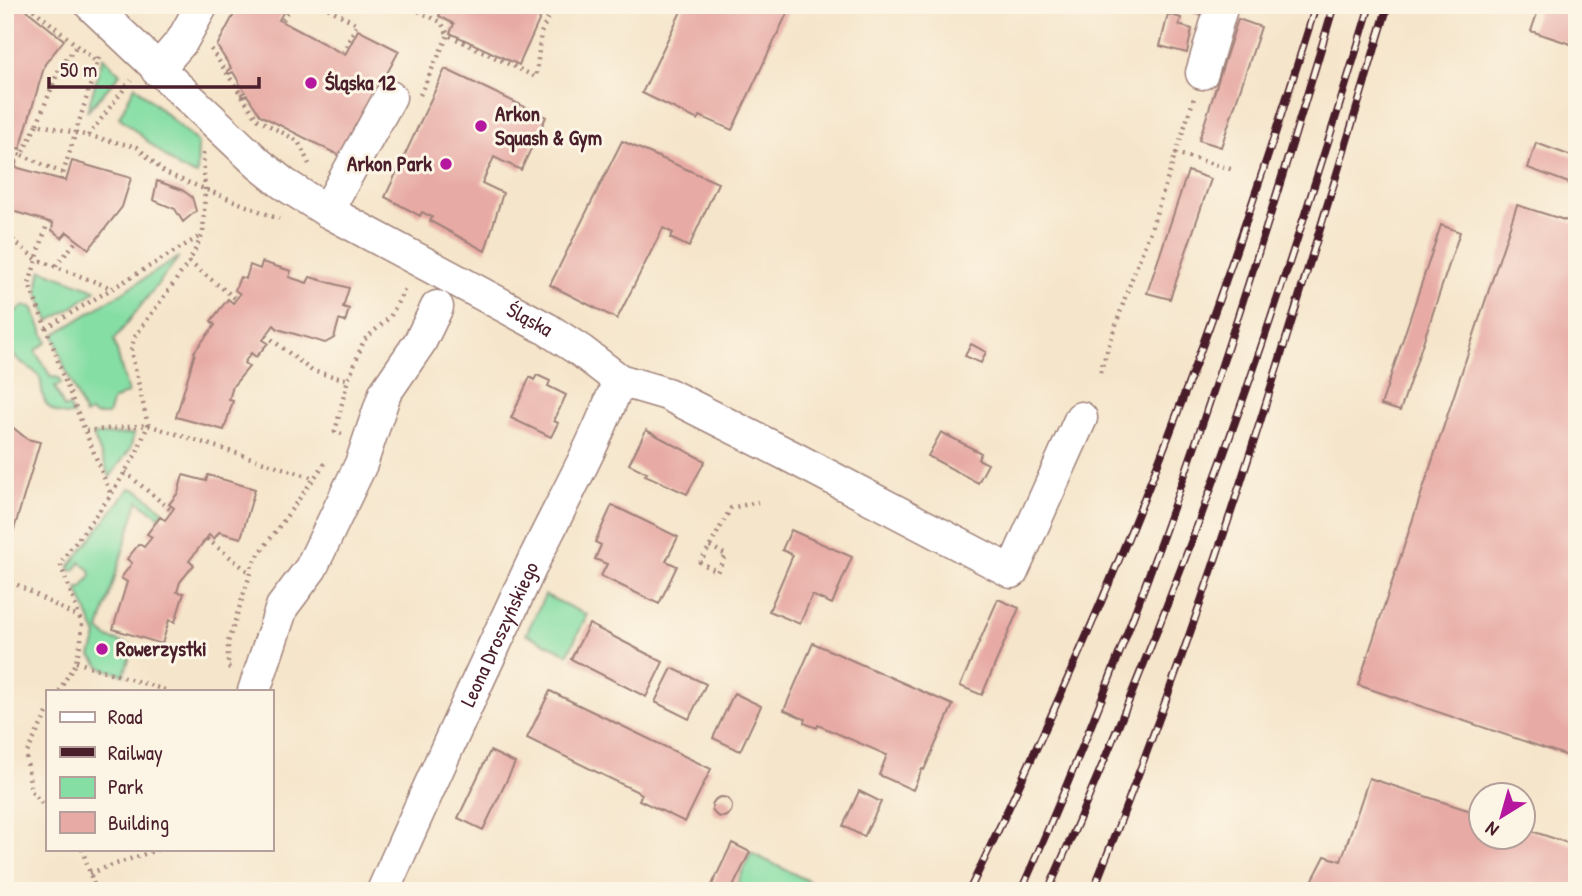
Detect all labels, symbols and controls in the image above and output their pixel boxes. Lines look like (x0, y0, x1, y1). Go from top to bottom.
scale bar (49, 46, 259, 90)
text: 50 m (60, 55, 97, 84)
place label: Śląska 12 (325, 68, 396, 97)
marker: Śląska 12 (303, 75, 319, 91)
place label: Arkon Squash & Gym (495, 99, 602, 153)
marker: Arkon Squash & Gym (473, 118, 489, 134)
place label: Arkon Park (347, 149, 432, 178)
marker: Arkon Park (438, 156, 454, 172)
street label: Śląska (502, 295, 559, 343)
street label: Leona Droszyńskiego (453, 557, 545, 711)
place label: Rowerzystki (116, 634, 207, 664)
marker: Rowerzystki (94, 641, 110, 657)
legend (46, 690, 273, 850)
text: Road (108, 702, 142, 731)
text: Railway (108, 738, 163, 767)
text: Park (108, 772, 143, 801)
north arrow (1466, 780, 1536, 850)
text: Building (108, 808, 169, 837)
text: N (1480, 816, 1504, 843)

